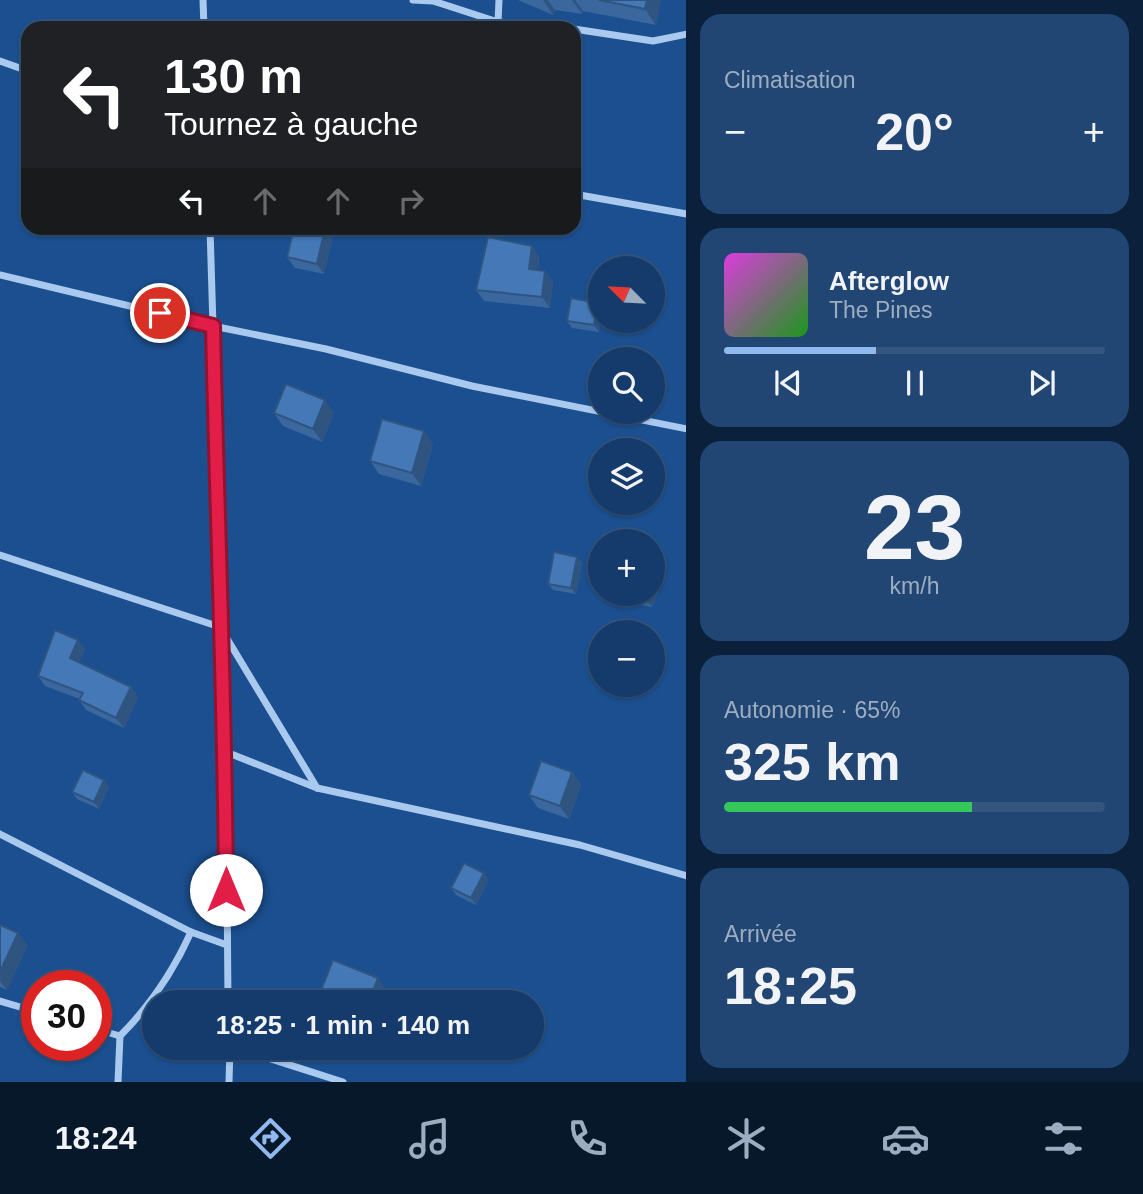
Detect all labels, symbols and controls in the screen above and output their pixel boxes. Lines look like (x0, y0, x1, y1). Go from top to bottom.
icon: left (49, 49, 140, 140)
text: 130 m (164, 49, 303, 103)
text: Climatisation (724, 67, 856, 93)
text: 20° (875, 103, 954, 161)
text: Tournez à gauche (164, 106, 418, 142)
text: − (724, 111, 746, 153)
text: + (1083, 111, 1105, 153)
icon: left (173, 182, 211, 220)
icon: ahead (246, 182, 284, 220)
icon: ahead (319, 182, 357, 220)
icon: right (392, 182, 430, 220)
north arrow (588, 256, 665, 332)
map controls (588, 256, 665, 697)
text: Afterglow (829, 266, 949, 296)
pin (130, 283, 190, 343)
icon: arrive (141, 294, 179, 332)
text: The Pines (829, 297, 933, 323)
button: search (588, 347, 665, 424)
icon: previous (769, 364, 807, 402)
icon: pause (896, 364, 934, 402)
icon: next (1023, 364, 1061, 402)
button: layers (588, 438, 665, 515)
text: 23 (864, 477, 965, 578)
button: + (588, 529, 665, 606)
text: km/h (890, 573, 939, 599)
button: − (588, 620, 665, 697)
text: Autonomie · 65% (724, 697, 900, 723)
text: 325 km (724, 733, 900, 791)
position arrow (189, 853, 263, 927)
text: Arrivée (724, 921, 797, 947)
text: 18:25 (724, 957, 857, 1015)
speed limit sign: 30 (21, 970, 112, 1061)
text: 18:25 · 1 min · 140 m (216, 1010, 470, 1040)
icon: directions (246, 1114, 295, 1163)
icon: music (405, 1114, 454, 1163)
icon: phone (563, 1114, 612, 1163)
icon: climate (722, 1114, 771, 1163)
icon: car (881, 1114, 930, 1163)
icon: filters (1039, 1114, 1088, 1163)
text: 18:24 (55, 1120, 137, 1156)

